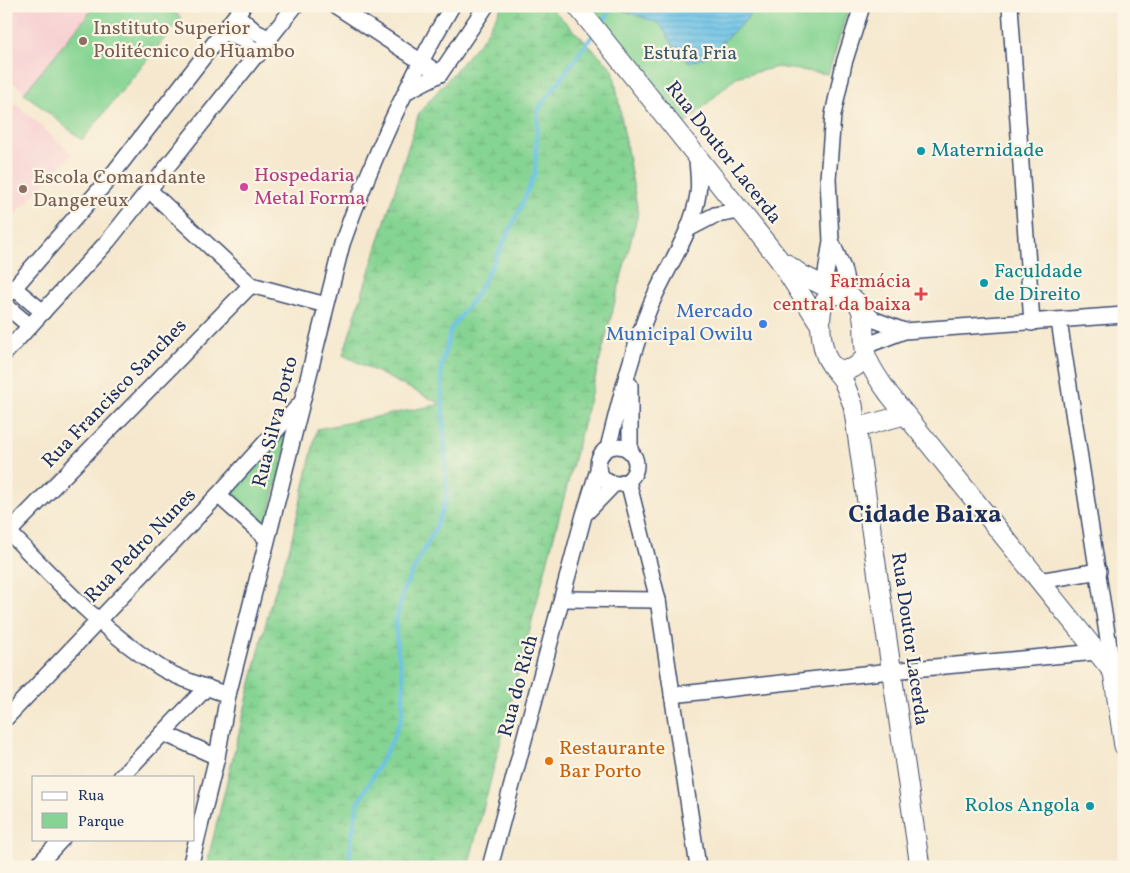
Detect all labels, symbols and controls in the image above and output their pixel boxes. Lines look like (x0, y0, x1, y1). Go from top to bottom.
place label: Instituto Superior Politécnico do Huambo (93, 15, 295, 66)
marker: Instituto Superior Politécnico do Huambo (77, 35, 89, 47)
park label: Estufa Fria (643, 40, 737, 68)
street label: Rua Doutor Lacerda (658, 76, 788, 230)
place label: Maternidade (931, 137, 1044, 165)
marker: Maternidade (915, 145, 927, 157)
place label: Hospedaria Metal Forma (254, 162, 366, 213)
place label: Escola Comandante Dangereux (33, 164, 206, 215)
marker: Hospedaria Metal Forma (238, 181, 250, 193)
marker: Escola Comandante Dangereux (17, 183, 29, 195)
place label: Faculdade de Direito (994, 258, 1082, 309)
place label: Farmácia central da baixa (773, 268, 911, 319)
marker: Faculdade de Direito (978, 277, 990, 289)
marker: Farmácia central da baixa (915, 288, 927, 300)
place label: Mercado Municipal Owilu (606, 298, 753, 349)
street label: Rua Francisco Sanches (36, 313, 194, 475)
marker: Mercado Municipal Owilu (757, 318, 769, 330)
street label: Rua Silva Porto (246, 354, 306, 490)
street label: Rua Pedro Nunes (79, 482, 203, 610)
district label: Cidade Baixa (848, 498, 1002, 533)
street label: Rua Doutor Lacerda (883, 551, 935, 727)
street label: Rua do Rich (492, 632, 546, 740)
place label: Restaurante Bar Porto (559, 735, 665, 786)
marker: Restaurante Bar Porto (543, 755, 555, 767)
legend (32, 776, 195, 840)
text: Rua (78, 786, 104, 807)
place label: Rolos Angola (964, 792, 1080, 820)
marker: Rolos Angola (1084, 800, 1096, 812)
text: Parque (78, 812, 124, 833)

